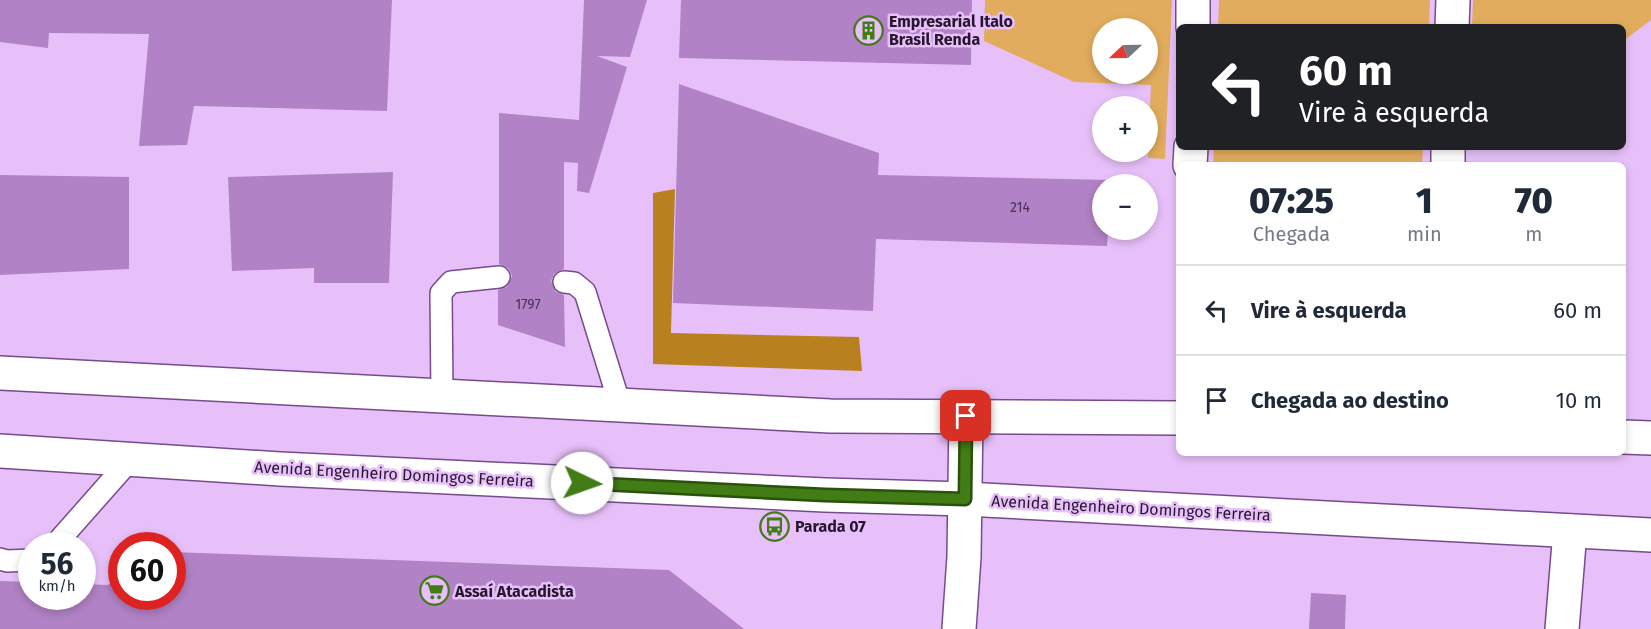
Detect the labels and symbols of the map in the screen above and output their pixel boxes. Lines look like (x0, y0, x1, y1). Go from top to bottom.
place label: Empresarial Italo Brasil Renda (889, 12, 1013, 49)
building icon: Empresarial Italo Brasil Renda (852, 14, 884, 46)
north arrow (1092, 18, 1158, 84)
house number: 214 (1010, 199, 1031, 216)
house number: 1797 (515, 296, 541, 313)
pin (940, 390, 991, 441)
position arrow (550, 451, 614, 515)
street label: Avenida Engenheiro Domingos Ferreira (254, 457, 534, 491)
street label: Avenida Engenheiro Domingos Ferreira (991, 491, 1271, 525)
bus stop icon: Parada 07 (758, 510, 790, 542)
place label: Parada 07 (795, 517, 866, 536)
speed limit sign: 60 (108, 532, 186, 610)
supermarket icon: Assaí Atacadista (418, 575, 450, 607)
place label: Assaí Atacadista (454, 582, 574, 601)

